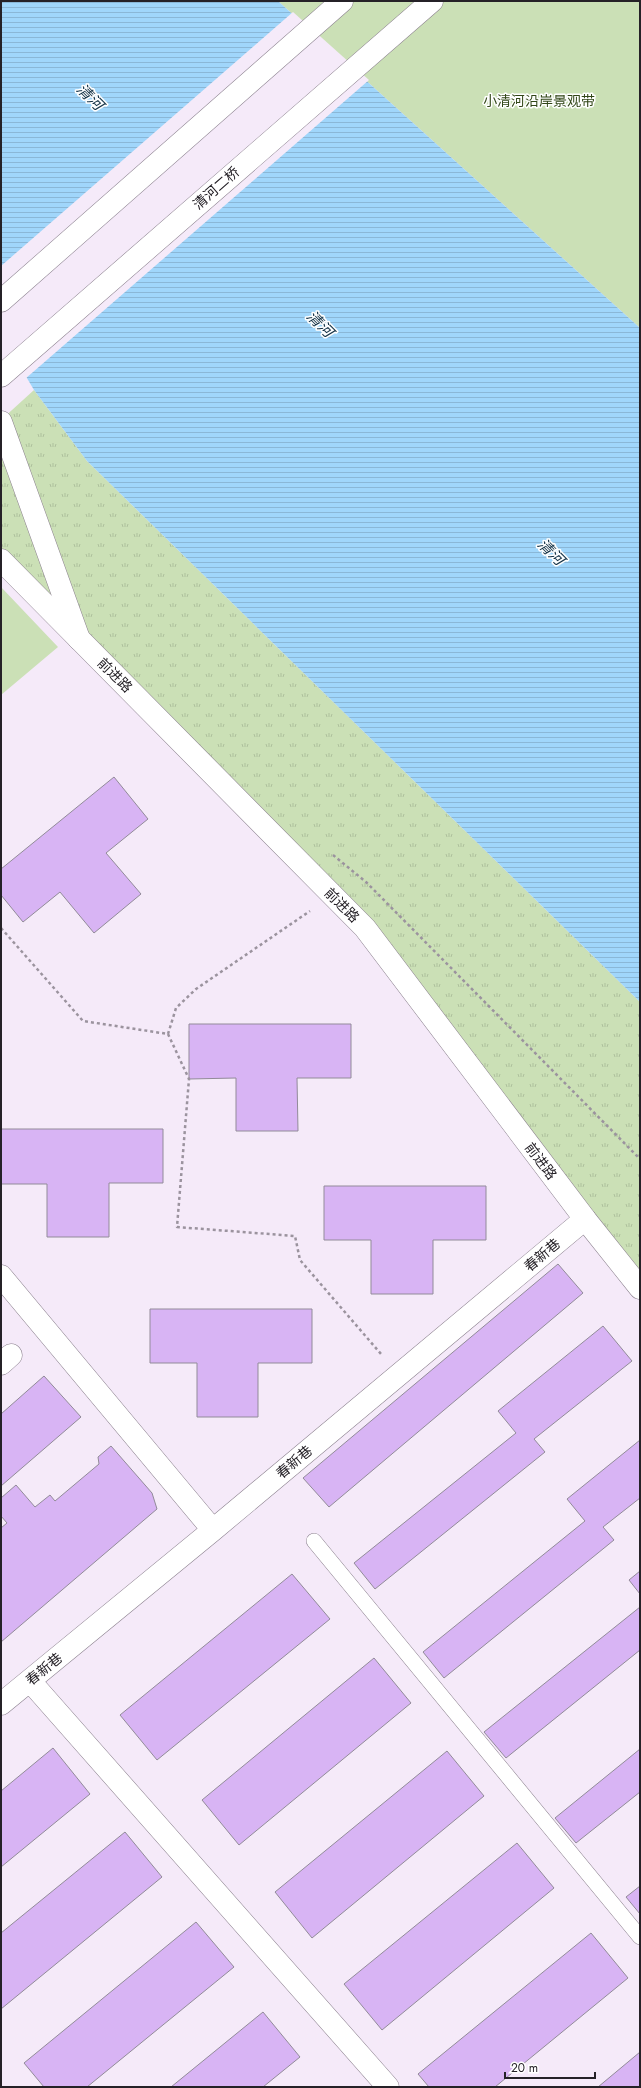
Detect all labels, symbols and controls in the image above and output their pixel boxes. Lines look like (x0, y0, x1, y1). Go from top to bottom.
water label: 清河 (72, 79, 111, 118)
park label: 小清河沿岸景观带 (483, 91, 595, 111)
street label: 清河二桥 (188, 162, 244, 214)
water label: 清河 (302, 306, 341, 345)
water label: 清河 (533, 534, 572, 573)
street label: 前进路 (93, 653, 137, 697)
street label: 前进路 (320, 883, 364, 927)
street label: 前进路 (520, 1138, 562, 1184)
street label: 春新巷 (519, 1234, 565, 1276)
street label: 春新巷 (271, 1441, 317, 1483)
street label: 春新巷 (21, 1648, 67, 1690)
scale bar (505, 2054, 595, 2080)
text: 20 m (511, 2059, 538, 2077)

